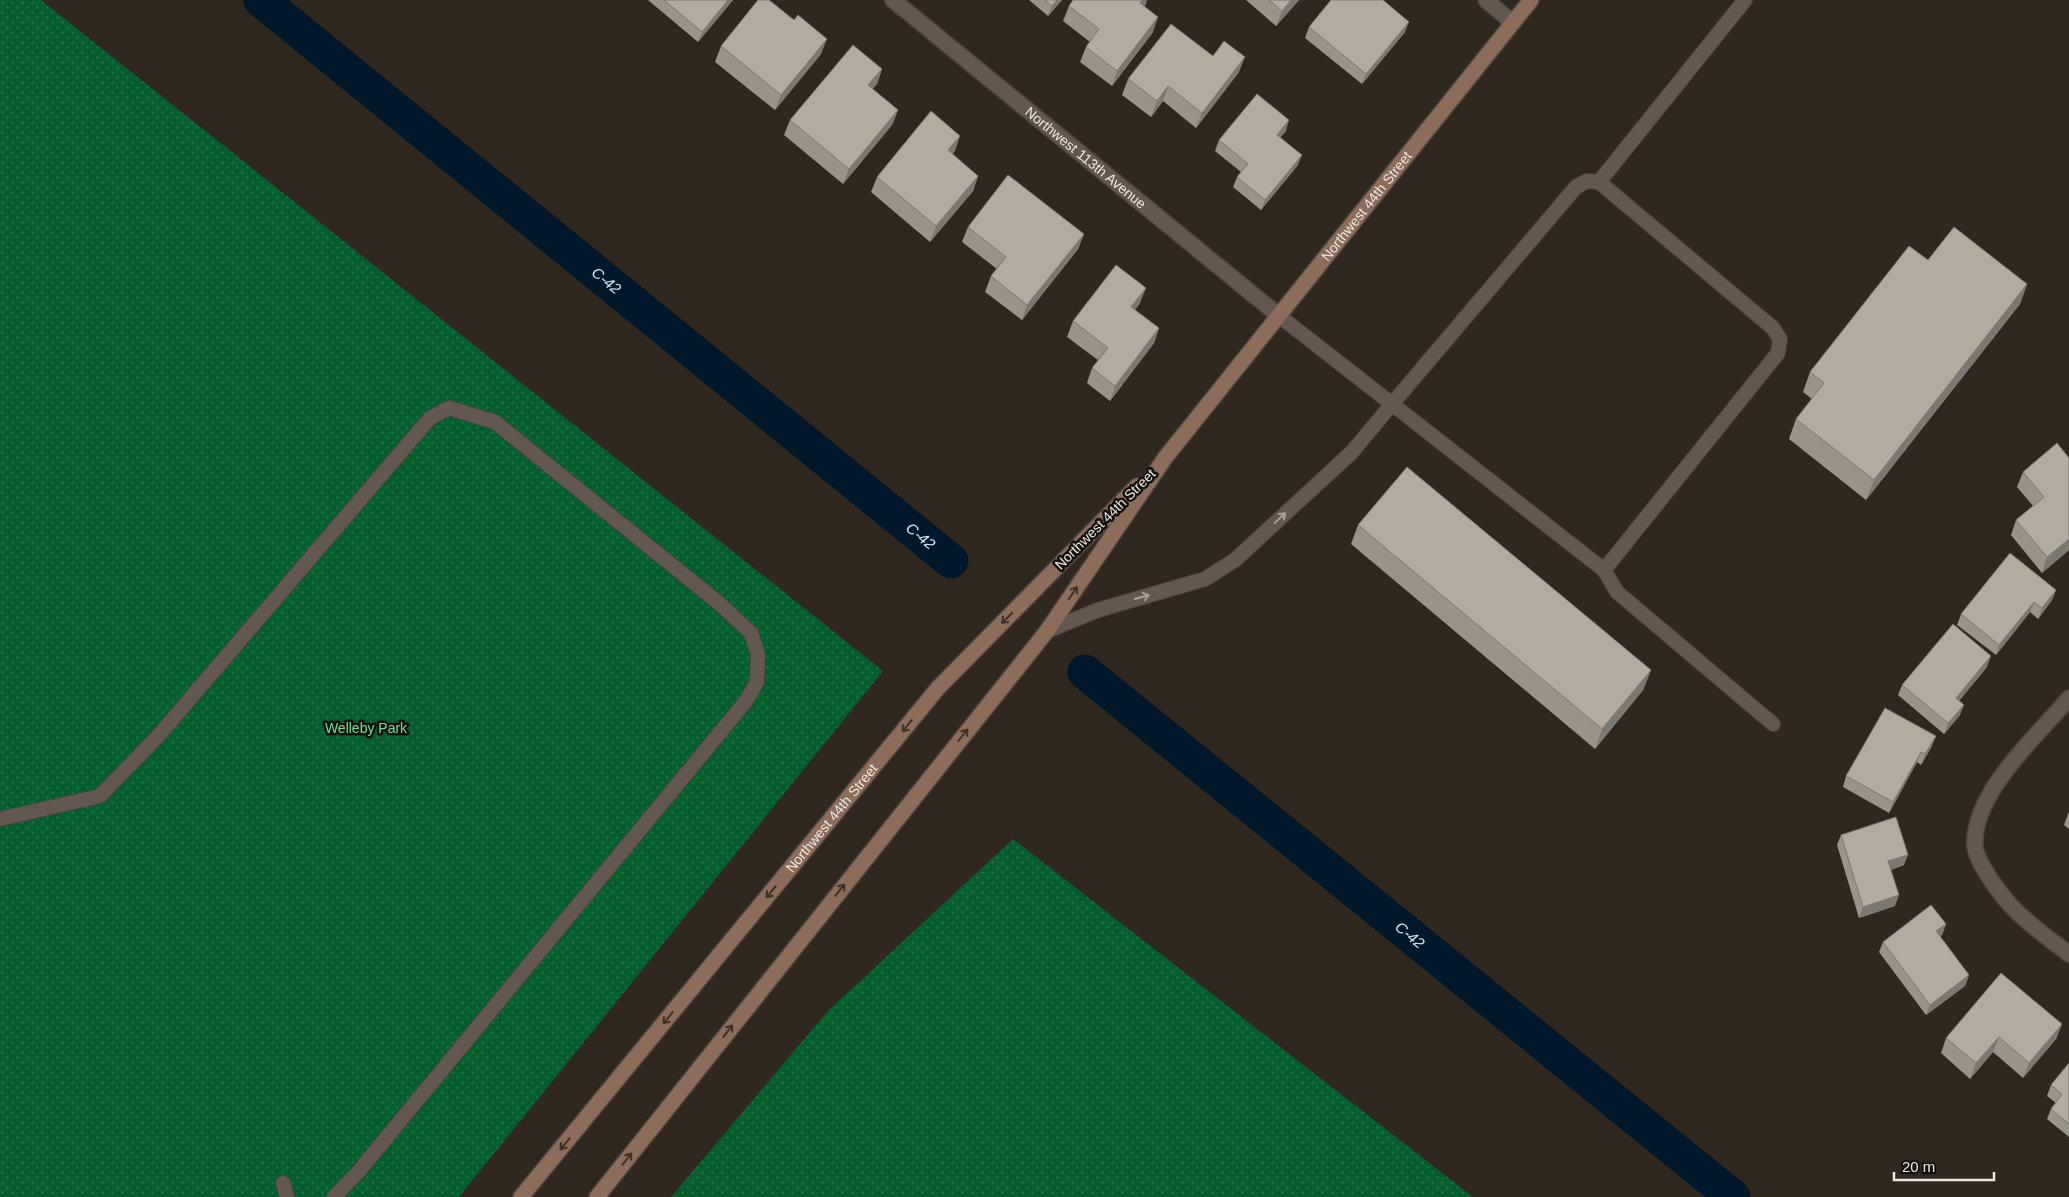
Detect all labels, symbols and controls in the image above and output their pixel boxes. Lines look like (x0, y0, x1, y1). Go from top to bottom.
street label: Northwest 113th Avenue (1022, 104, 1150, 212)
street label: Northwest 44th Street (1318, 148, 1415, 264)
water label: C-42 (589, 263, 625, 298)
street label: Northwest 44th Street (1051, 465, 1159, 573)
one-way arrow (1274, 512, 1287, 524)
water label: C-42 (903, 519, 939, 553)
one-way arrow (1068, 586, 1078, 600)
one-way arrow (1134, 592, 1150, 601)
one-way arrow (1002, 611, 1014, 623)
one-way arrow (902, 719, 913, 732)
park label: Welleby Park (325, 720, 408, 736)
one-way arrow (958, 729, 969, 742)
street label: Northwest 44th Street (782, 760, 881, 875)
one-way arrow (834, 884, 845, 897)
one-way arrow (765, 885, 776, 898)
water label: C-42 (1392, 918, 1429, 952)
one-way arrow (663, 1011, 674, 1024)
one-way arrow (723, 1024, 733, 1038)
one-way arrow (560, 1137, 571, 1150)
scale bar (1894, 1150, 1994, 1182)
one-way arrow (622, 1153, 633, 1166)
text: 20 m (1902, 1158, 1935, 1175)

